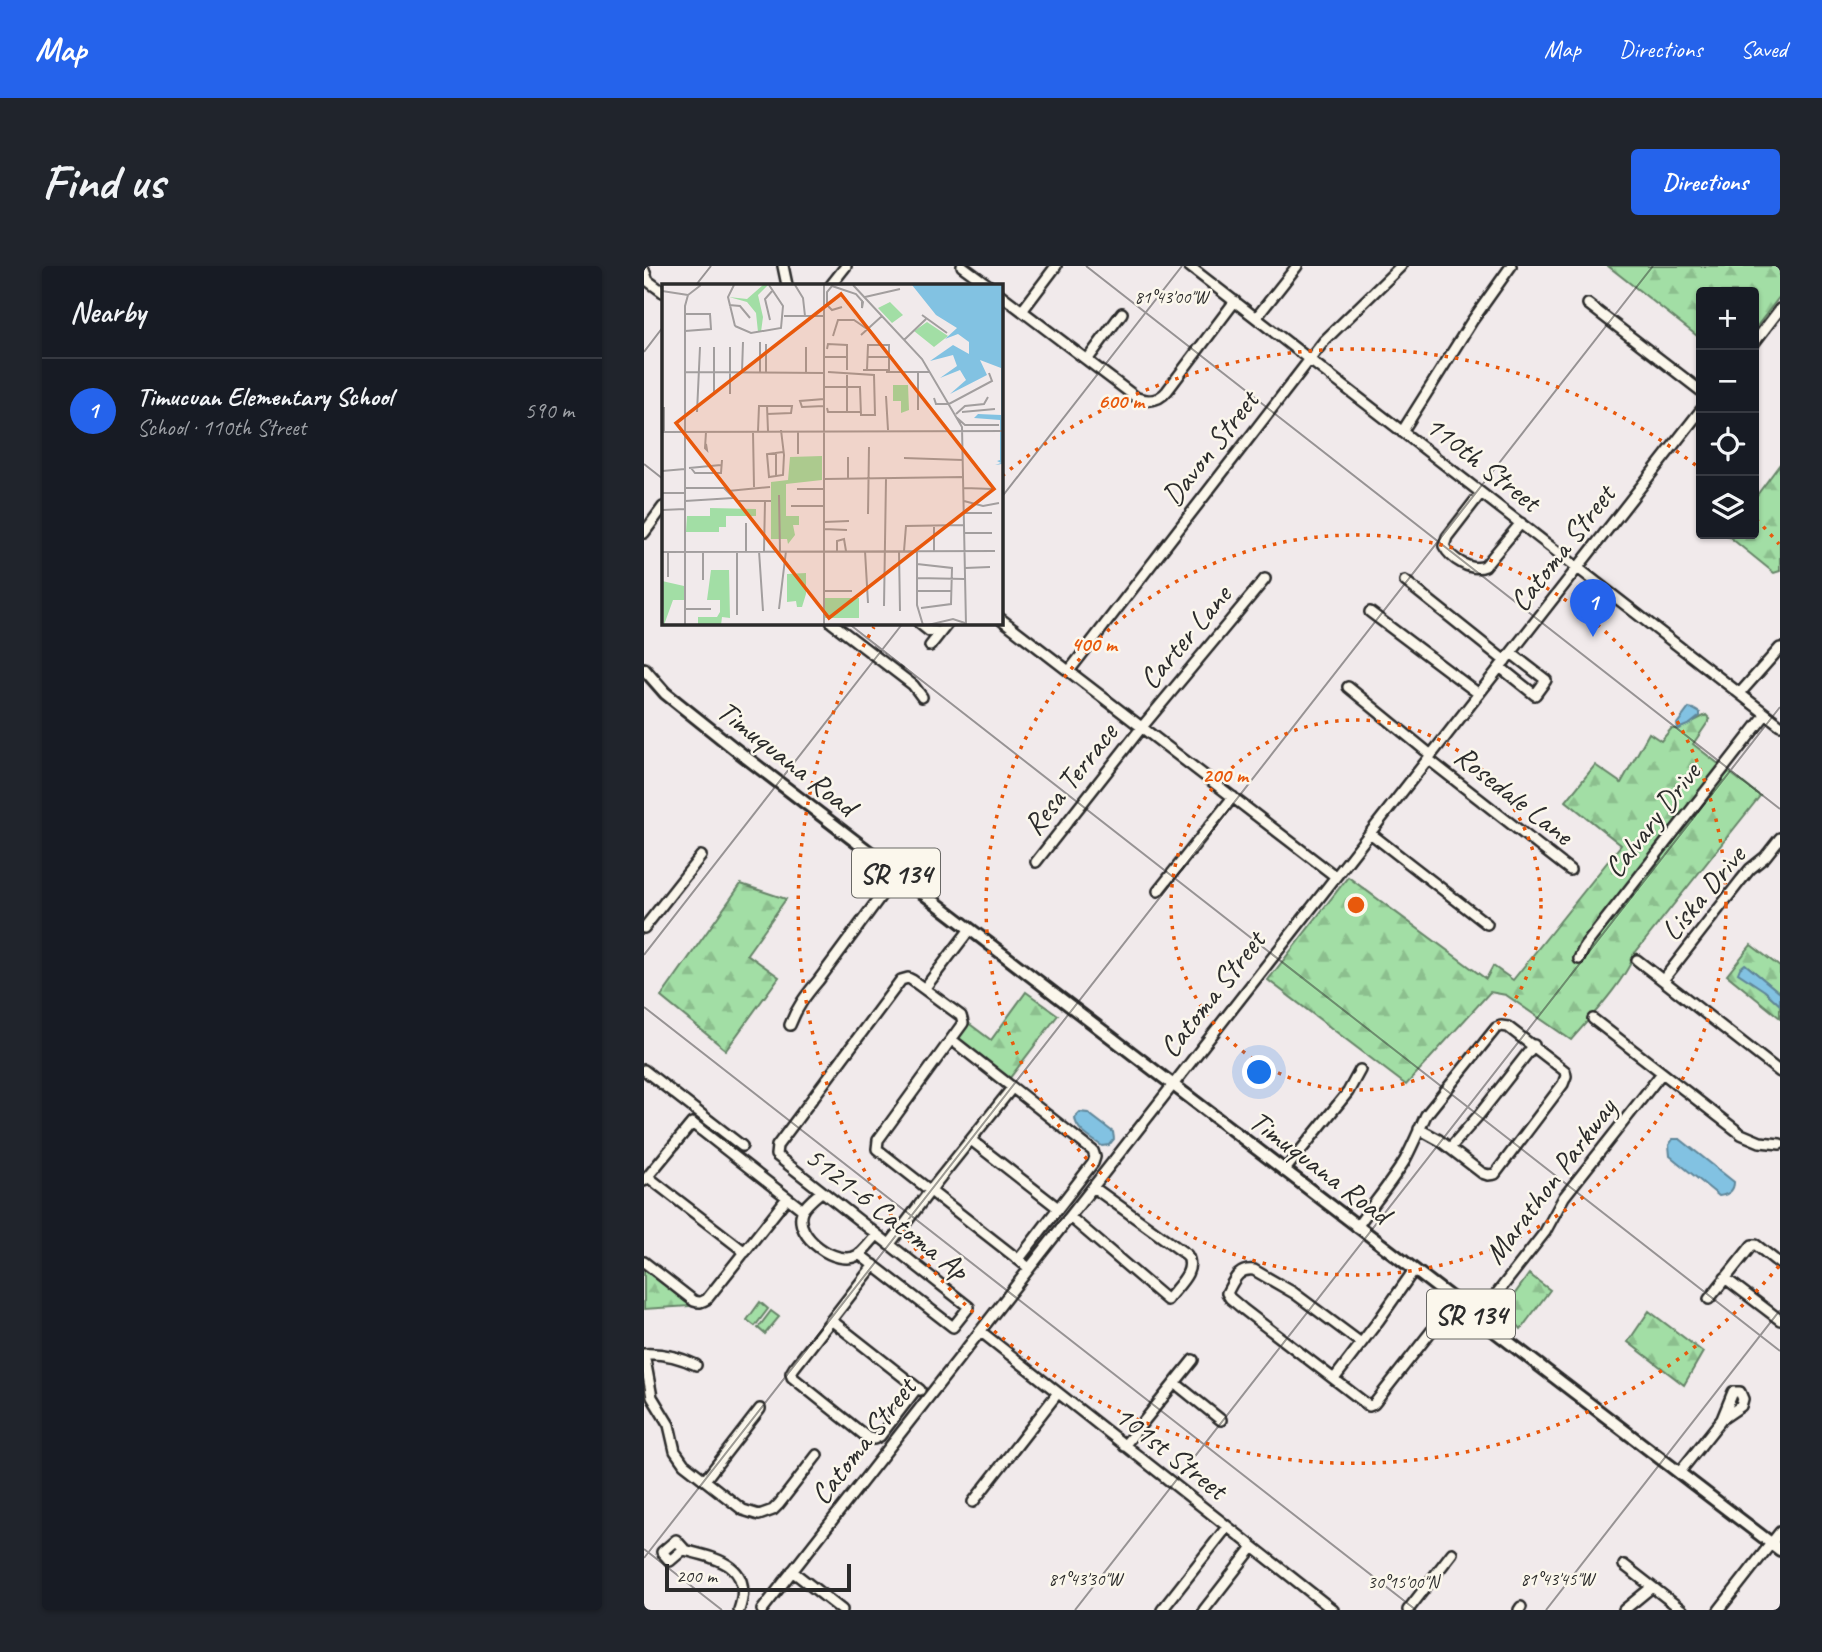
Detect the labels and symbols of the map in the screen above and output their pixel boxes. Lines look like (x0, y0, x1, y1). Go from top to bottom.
inset map (662, 284, 1003, 625)
text: 81°43'00"W (1134, 286, 1211, 308)
street label: Davon Street (1153, 380, 1269, 513)
text: 600 m (1098, 388, 1146, 414)
street label: 110th Street (1418, 406, 1551, 522)
street label: Catoma Street (1501, 475, 1625, 619)
street label: Carter Lane (1131, 576, 1241, 697)
pin: 1 (1570, 579, 1616, 637)
text: 400 m (1071, 631, 1119, 657)
street label: Timuquana Road (710, 692, 868, 827)
street label: Resa Terrace (1014, 713, 1127, 843)
street label: Rosedale Lane (1447, 737, 1583, 855)
street label: Calvary Drive (1595, 753, 1710, 885)
text: 200 m (1202, 762, 1250, 788)
street label: Liska Drive (1652, 836, 1755, 948)
road number: SR 134 (852, 848, 940, 898)
centre of rings (1344, 893, 1368, 917)
street label: Catoma Street (1151, 921, 1275, 1065)
your location (1242, 1055, 1276, 1089)
street label: Marathon Parkway (1475, 1089, 1626, 1271)
street label: Timuquana Road (1242, 1102, 1401, 1235)
street label: 5121-6 Catoma Ap (798, 1137, 977, 1290)
road number: SR 134 (1427, 1290, 1515, 1338)
street label: Catoma Street (802, 1368, 926, 1512)
street label: 101st Street (1107, 1396, 1237, 1510)
scale bar (665, 1561, 850, 1593)
text: 81°43'30"W (1048, 1568, 1125, 1590)
text: 81°43'45"W (1520, 1568, 1597, 1590)
text: 30°15'00"N (1368, 1571, 1442, 1593)

